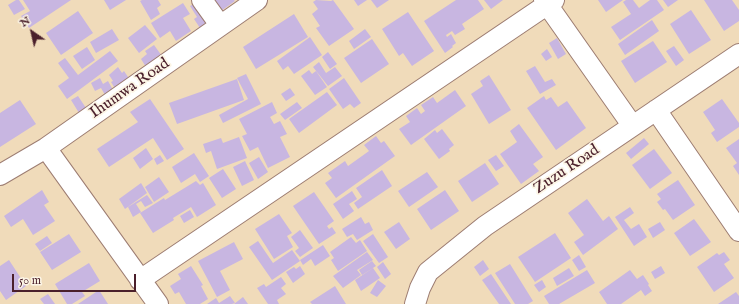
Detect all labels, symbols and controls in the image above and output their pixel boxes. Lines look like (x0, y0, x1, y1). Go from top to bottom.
north arrow (12, 12, 52, 52)
text: N (17, 14, 33, 31)
street label: Ihumwa Road (86, 55, 174, 123)
street label: Zuzu Road (531, 141, 603, 199)
scale bar (14, 266, 138, 292)
text: 50 m (19, 273, 41, 288)

